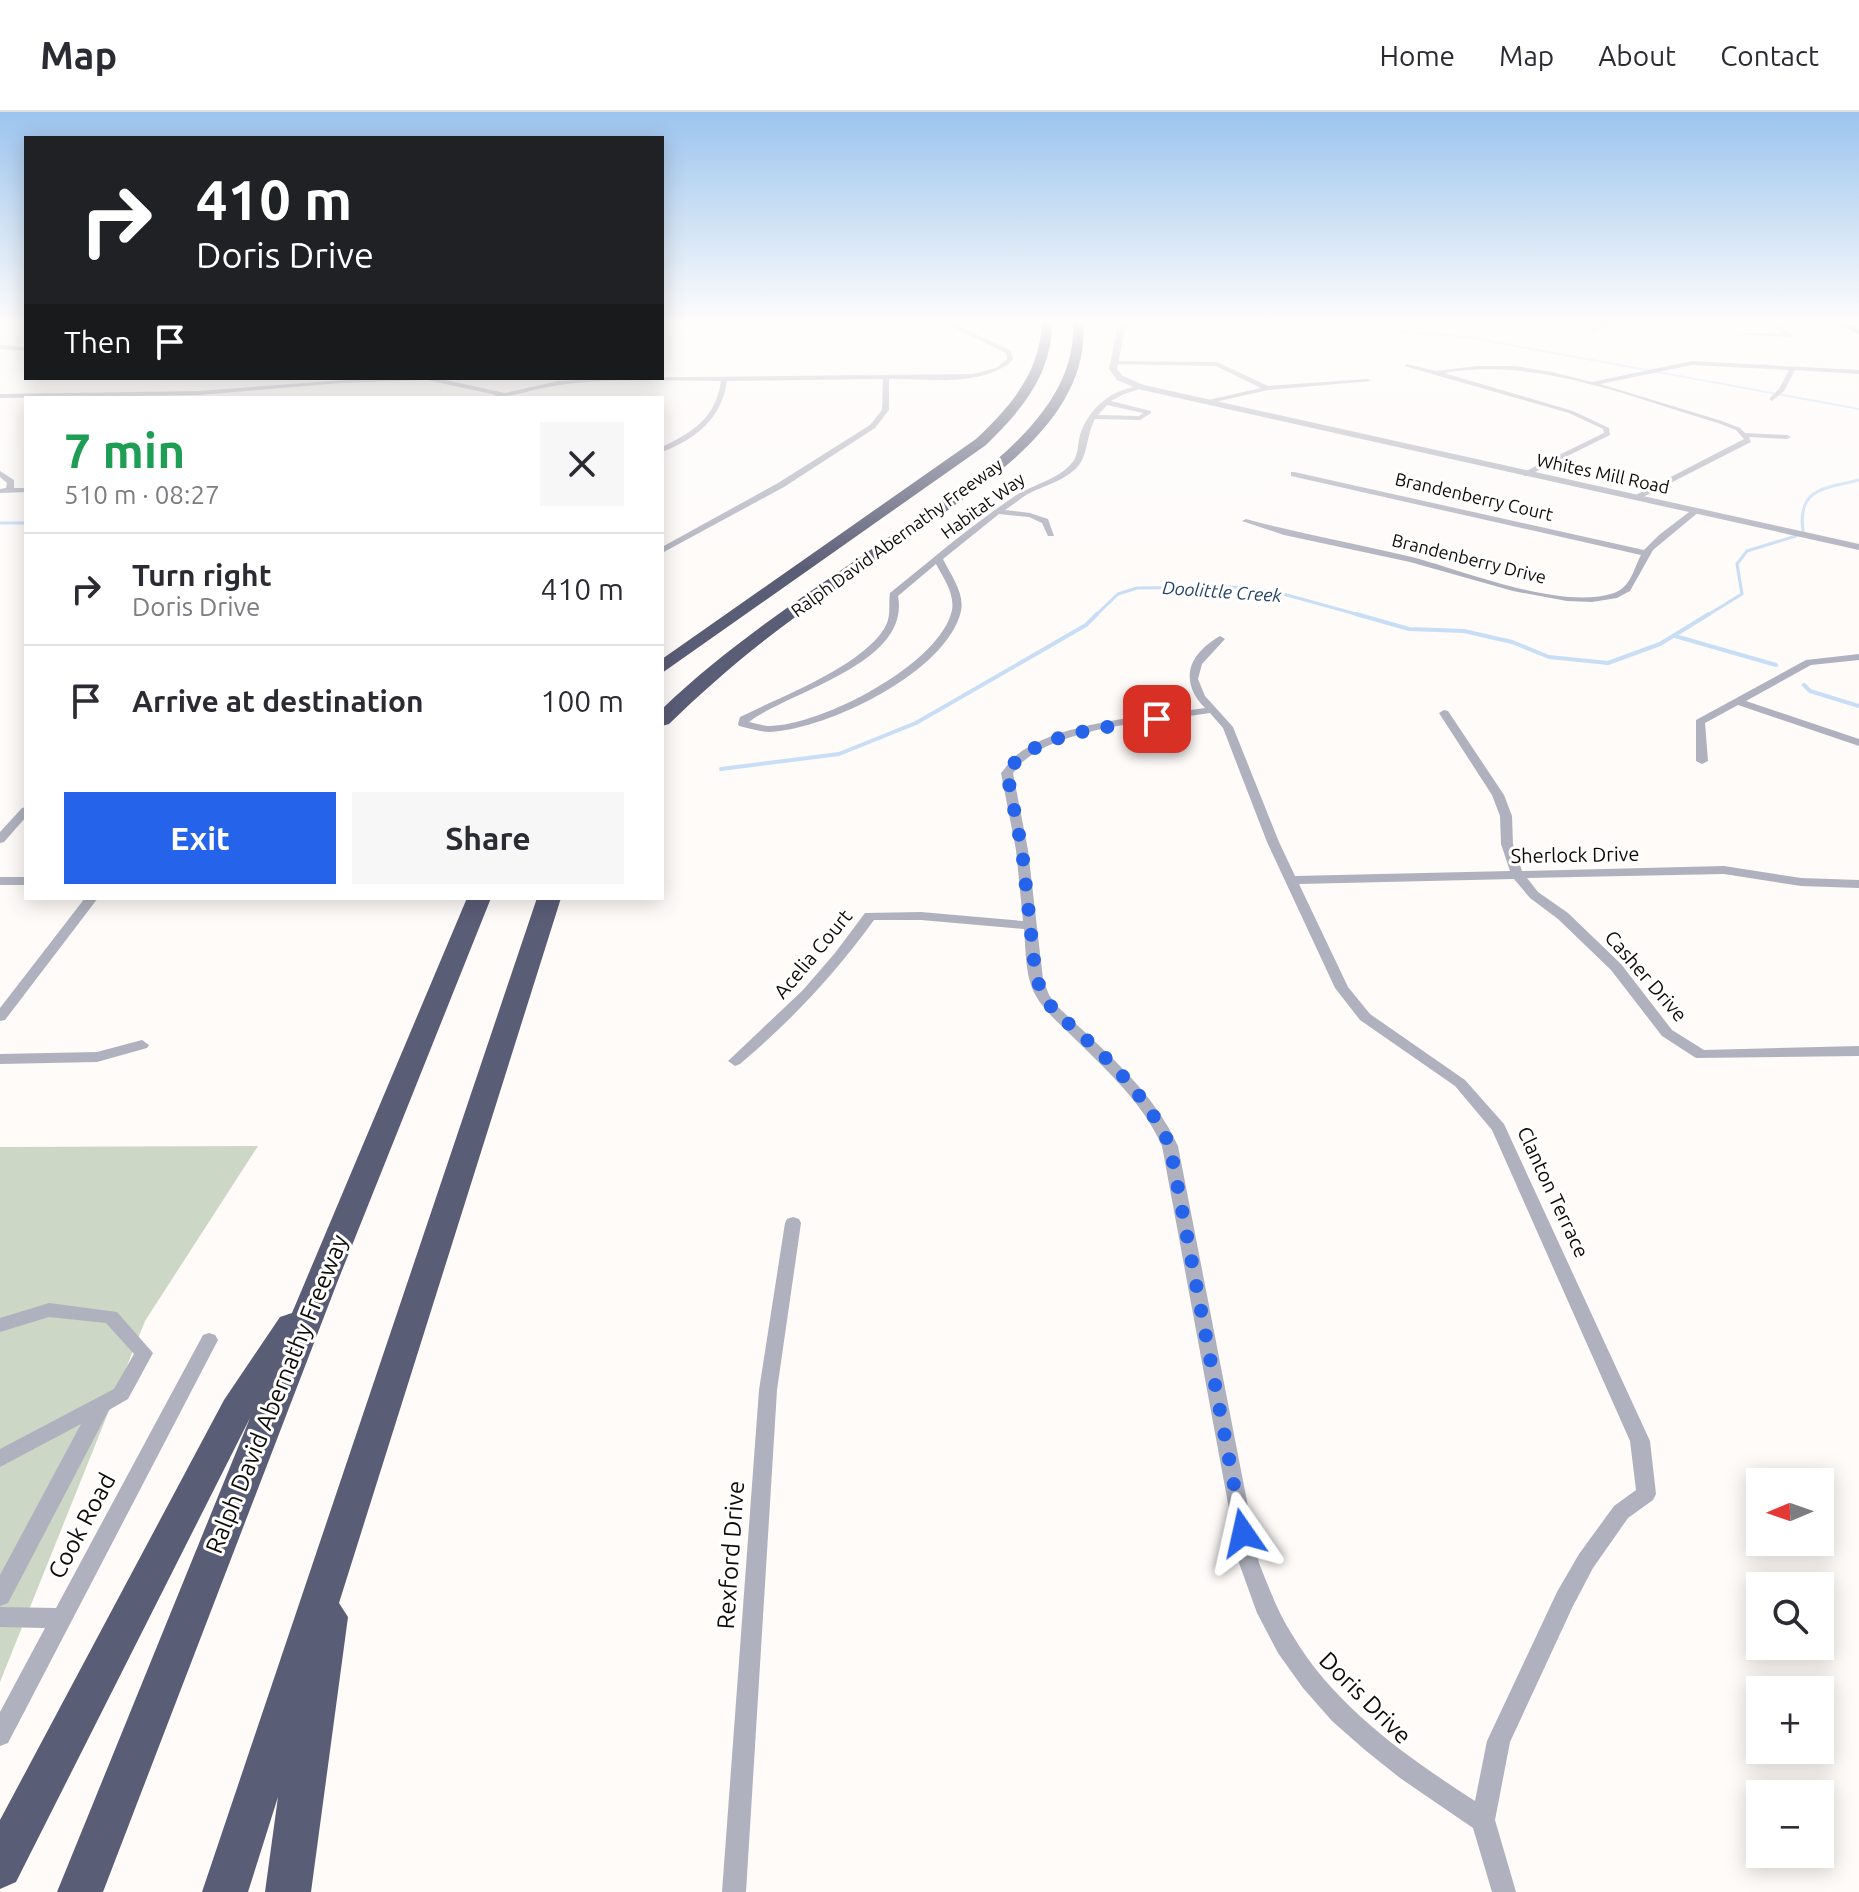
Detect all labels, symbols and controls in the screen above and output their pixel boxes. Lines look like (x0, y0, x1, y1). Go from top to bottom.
text: Map (40, 34, 117, 76)
text: Home (1380, 40, 1455, 71)
text: Map (1499, 40, 1554, 71)
text: About (1598, 40, 1676, 71)
text: Contact (1720, 40, 1819, 71)
icon: right (64, 168, 168, 272)
text: 410 m (196, 168, 352, 231)
text: Doris Drive (196, 234, 374, 275)
icon: arrive (148, 320, 192, 364)
text: Then (64, 325, 132, 359)
button: close (540, 422, 624, 506)
text: 7 min (64, 423, 185, 477)
street label: Whites Mill Road (1535, 449, 1671, 497)
street label: Ralph David Abernathy Freeway (787, 454, 1006, 621)
street label: Habitat Way (937, 468, 1028, 542)
street label: Brandenberry Court (1393, 468, 1555, 524)
text: 510 m · 08:27 (64, 480, 220, 509)
street label: Brandenberry Drive (1390, 529, 1548, 587)
text: Turn right (132, 558, 272, 592)
icon: right (64, 567, 108, 611)
text: 410 m (540, 572, 624, 606)
water label: Doolittle Creek (1162, 577, 1283, 605)
text: Doris Drive (132, 592, 260, 621)
icon: arrive (64, 679, 108, 723)
text: Arrive at destination (132, 684, 424, 718)
text: 100 m (540, 684, 624, 718)
pin (1123, 685, 1191, 753)
icon: arrive (1135, 697, 1179, 741)
button: Exit (64, 792, 336, 884)
button: Share (352, 792, 624, 884)
street label: Sherlock Drive (1510, 842, 1640, 867)
street label: Acelia Court (769, 904, 857, 1003)
street label: Casher Drive (1601, 925, 1692, 1026)
street label: Clanton Terrace (1513, 1123, 1594, 1261)
street label: Ralph David Abernathy Freeway (200, 1230, 353, 1557)
street label: Cook Road (42, 1468, 121, 1583)
north arrow (1746, 1468, 1834, 1556)
map controls (1746, 1468, 1834, 1868)
street label: Rexford Drive (712, 1480, 749, 1630)
position arrow (1201, 1491, 1285, 1575)
button: search (1746, 1572, 1834, 1660)
street label: Doris Drive (1314, 1646, 1417, 1749)
button: + (1746, 1676, 1834, 1764)
button: − (1746, 1780, 1834, 1868)

